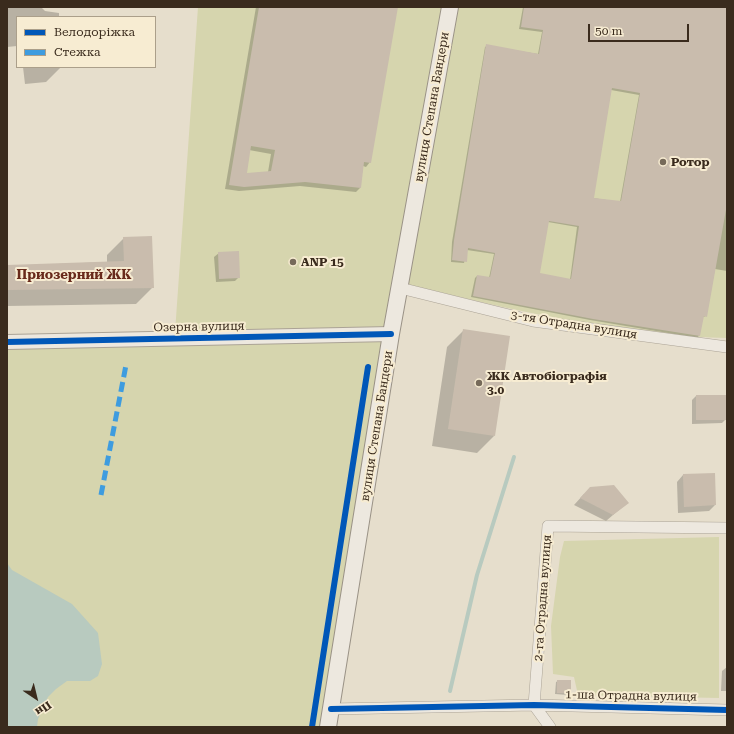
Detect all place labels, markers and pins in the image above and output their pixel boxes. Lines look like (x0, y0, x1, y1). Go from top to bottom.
place label: Ротор (671, 155, 710, 169)
marker: Ротор (658, 157, 668, 167)
place label: ANP 15 (301, 255, 344, 269)
marker: ANP 15 (288, 257, 298, 267)
place label: ЖК Автобіографія 3.0 (487, 369, 607, 397)
marker: ЖК Автобіографія 3.0 (474, 378, 484, 388)

